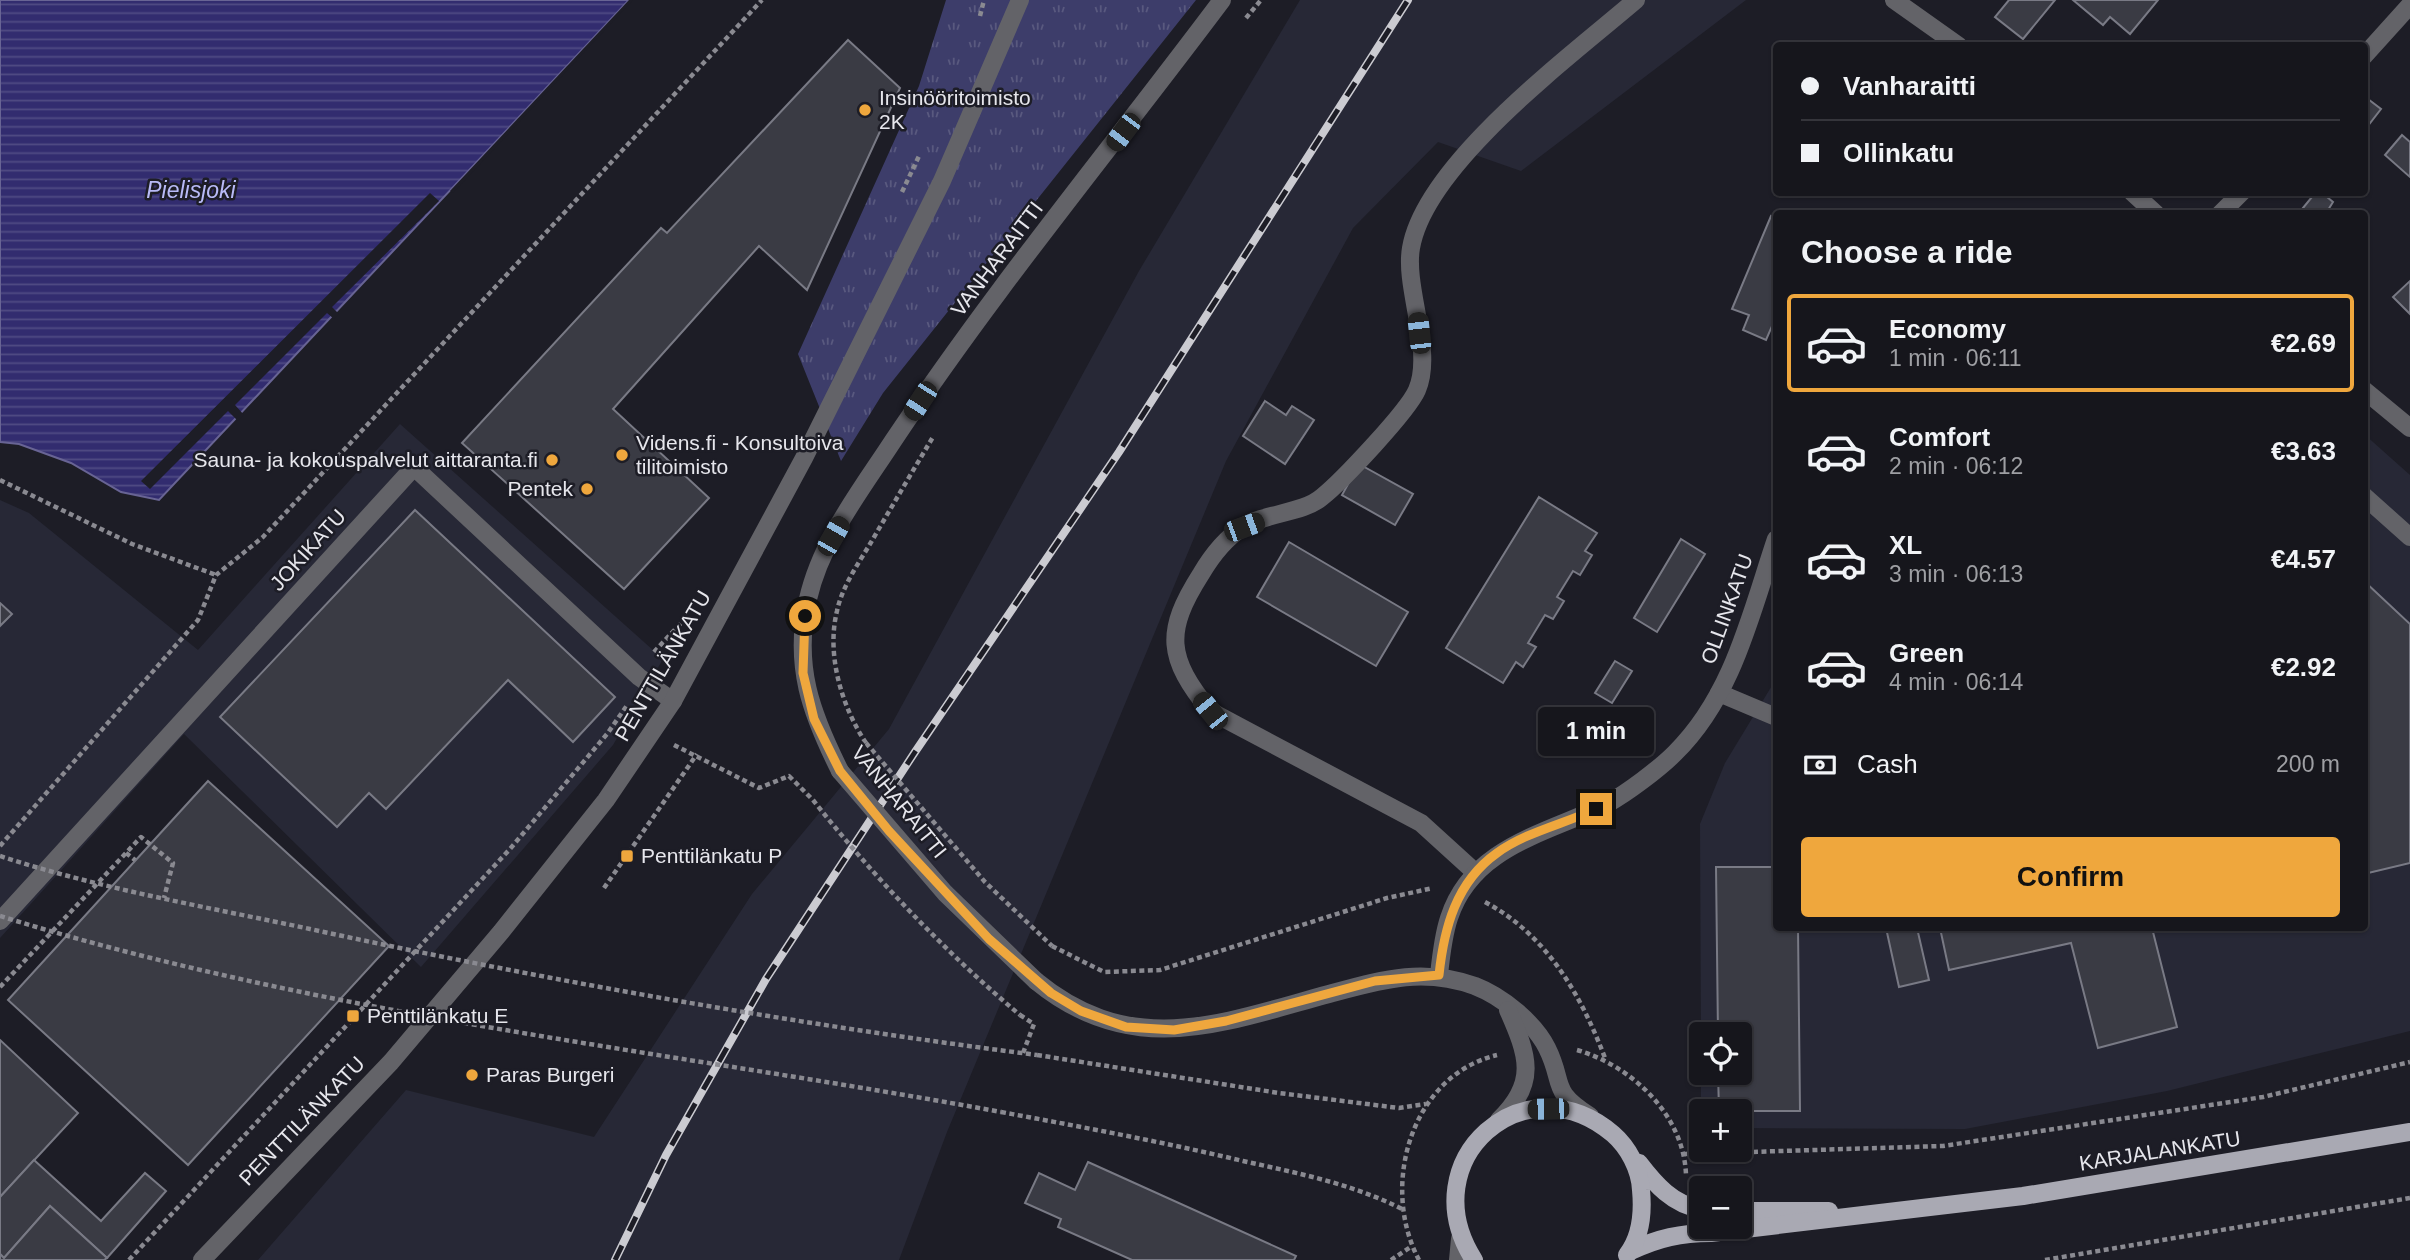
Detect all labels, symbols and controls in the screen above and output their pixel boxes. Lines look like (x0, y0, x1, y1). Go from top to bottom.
text: Vanharaitti (1843, 71, 1976, 101)
place label: Insinööritoimisto 2K (879, 86, 1031, 133)
marker: Insinööritoimisto 2K (857, 102, 873, 118)
car (1102, 109, 1145, 155)
text: Ollinkatu (1843, 138, 1954, 168)
water label: Pielisjoki (146, 177, 237, 203)
street label: VANHARAITTI (946, 197, 1047, 320)
text: Choose a ride (1801, 234, 2013, 270)
car (1407, 311, 1432, 355)
icon: car (1805, 312, 1868, 375)
text: Economy (1889, 314, 2006, 344)
text: €2.69 (2271, 328, 2336, 358)
text: 1 min · 06:11 (1889, 345, 2022, 371)
car (900, 378, 941, 424)
icon: car (1805, 420, 1868, 483)
text: Comfort (1889, 422, 1990, 452)
place label: Videns.fi - Konsultoiva tilitoimisto (636, 431, 844, 478)
text: €3.63 (2271, 436, 2336, 466)
marker: Videns.fi - Konsultoiva tilitoimisto (614, 447, 630, 463)
place label: Sauna- ja kokouspalvelut aittaranta.fi (194, 448, 538, 471)
marker: Sauna- ja kokouspalvelut aittaranta.fi (544, 452, 560, 468)
text: 2 min · 06:12 (1889, 453, 2023, 479)
place label: Pentek (508, 477, 573, 500)
marker: Pentek (579, 481, 595, 497)
street label: JOKIKATU (265, 504, 350, 595)
car (1221, 510, 1268, 544)
car (814, 513, 853, 559)
icon: car (1805, 528, 1868, 591)
text: XL (1889, 530, 1922, 560)
text: €4.57 (2271, 544, 2336, 574)
street label: OLLINKATU (1696, 551, 1757, 667)
text: 3 min · 06:13 (1889, 561, 2023, 587)
street label: PENTTILÄNKATU (610, 586, 715, 745)
route start (789, 600, 821, 632)
icon: car (1805, 636, 1868, 699)
text: Green (1889, 638, 1964, 668)
text: €2.92 (2271, 652, 2336, 682)
text: 4 min · 06:14 (1889, 669, 2023, 695)
car (1189, 688, 1232, 734)
callout: 1 min (1538, 708, 1654, 756)
text: 1 min (1566, 718, 1626, 744)
street label: VANHARAITTI (847, 741, 952, 862)
icon: cash (1801, 746, 1839, 784)
text: Cash (1857, 749, 1918, 779)
text: 200 m (2276, 751, 2340, 777)
route end (1580, 793, 1612, 825)
button: Confirm (1801, 837, 2340, 917)
place label: Penttilänkatu P (641, 844, 782, 867)
marker: Penttilänkatu P (619, 848, 635, 864)
place label: Penttilänkatu E (367, 1004, 508, 1027)
marker: Penttilänkatu E (345, 1008, 361, 1024)
map controls (1689, 1022, 1752, 1239)
button: locate (1689, 1022, 1752, 1085)
street label: PENTTILÄNKATU (234, 1052, 369, 1190)
place label: Paras Burgeri (486, 1063, 614, 1086)
marker: Paras Burgeri (464, 1067, 480, 1083)
car (1527, 1098, 1570, 1120)
button: + (1689, 1099, 1752, 1162)
street label: KARJALANKATU (2078, 1126, 2242, 1175)
button: − (1689, 1176, 1752, 1239)

